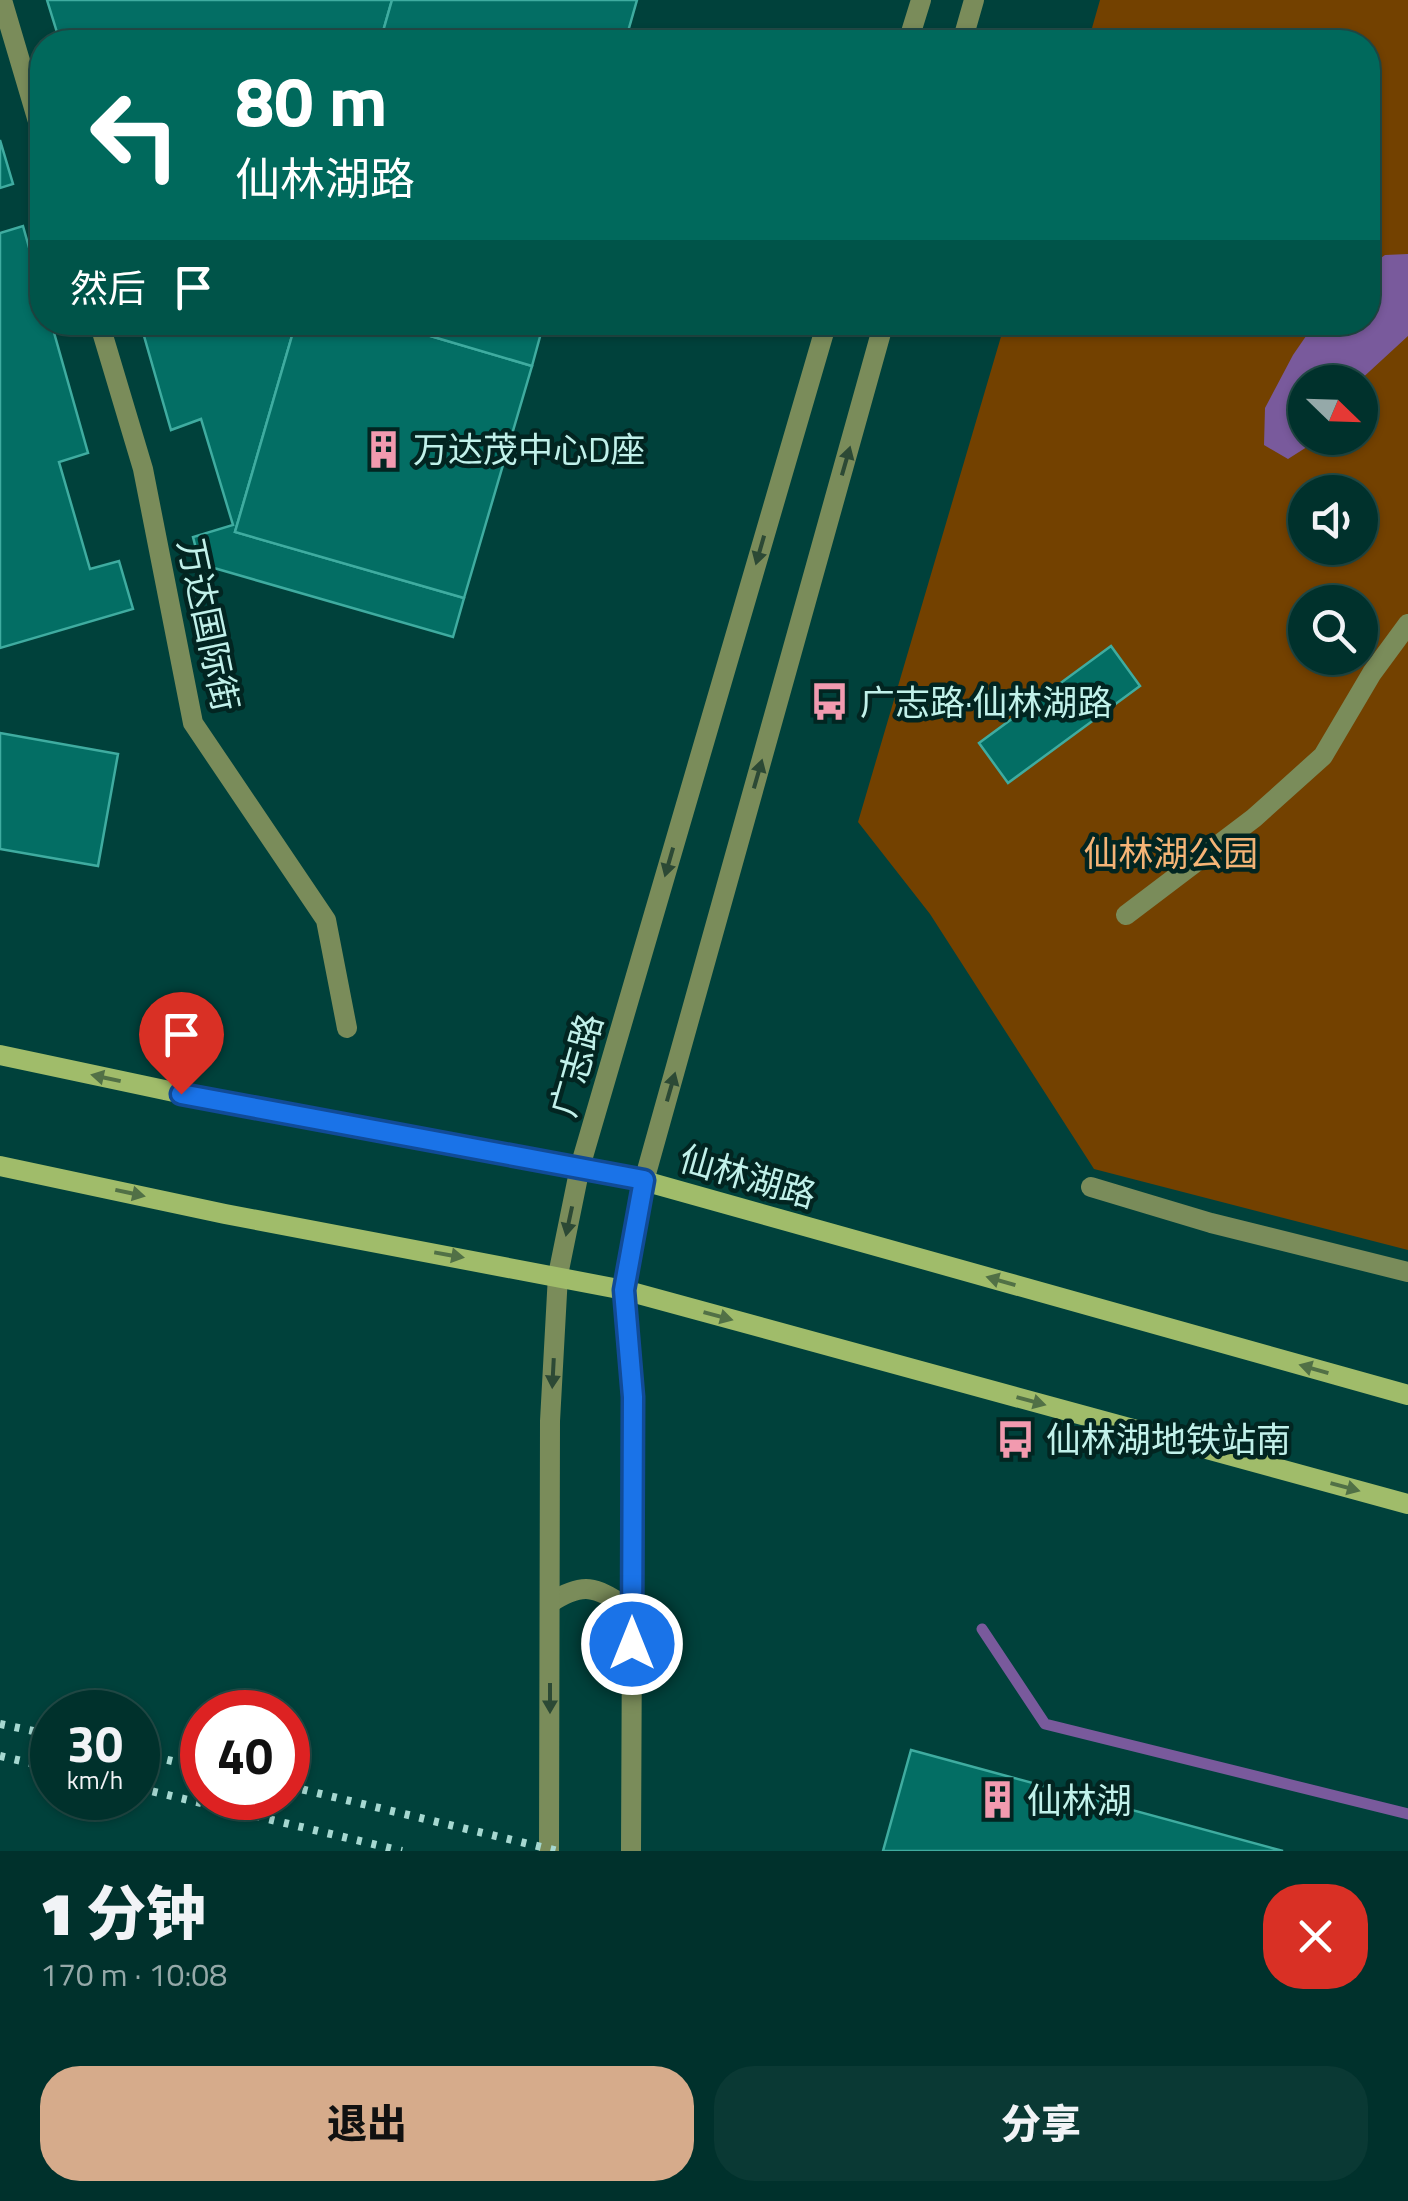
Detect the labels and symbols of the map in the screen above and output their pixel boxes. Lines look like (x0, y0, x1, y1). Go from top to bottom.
north arrow (1288, 365, 1378, 455)
place label: 万达茂中心D座 (413, 422, 646, 476)
building icon: 万达茂中心D座 (362, 428, 404, 470)
one-way arrow (838, 445, 854, 476)
street label: 万达国际街 (164, 534, 254, 716)
one-way arrow (752, 536, 767, 566)
place label: 广志路·仙林湖路 (860, 675, 1113, 729)
bus stop icon: 广志路·仙林湖路 (809, 681, 851, 723)
one-way arrow (751, 758, 766, 789)
park label: 仙林湖公园 (1083, 826, 1259, 880)
one-way arrow (661, 848, 676, 878)
pin (139, 992, 224, 1095)
street label: 广志路 (536, 1007, 616, 1123)
one-way arrow (90, 1070, 121, 1085)
one-way arrow (663, 1071, 679, 1102)
street label: 仙林湖路 (673, 1131, 823, 1221)
one-way arrow (114, 1186, 145, 1202)
one-way arrow (561, 1206, 577, 1237)
one-way arrow (433, 1248, 465, 1263)
one-way arrow (985, 1273, 1016, 1288)
one-way arrow (703, 1308, 734, 1324)
one-way arrow (545, 1357, 561, 1389)
one-way arrow (1298, 1361, 1329, 1376)
one-way arrow (1016, 1394, 1047, 1410)
place label: 仙林湖地铁站南 (1046, 1412, 1291, 1466)
bus stop icon: 仙林湖地铁站南 (995, 1418, 1037, 1460)
one-way arrow (1330, 1479, 1361, 1495)
position arrow (580, 1592, 684, 1696)
one-way arrow (542, 1682, 558, 1714)
speed limit sign: 40 (180, 1690, 310, 1820)
place label: 仙林湖 (1027, 1773, 1132, 1827)
building icon: 仙林湖 (976, 1779, 1018, 1821)

